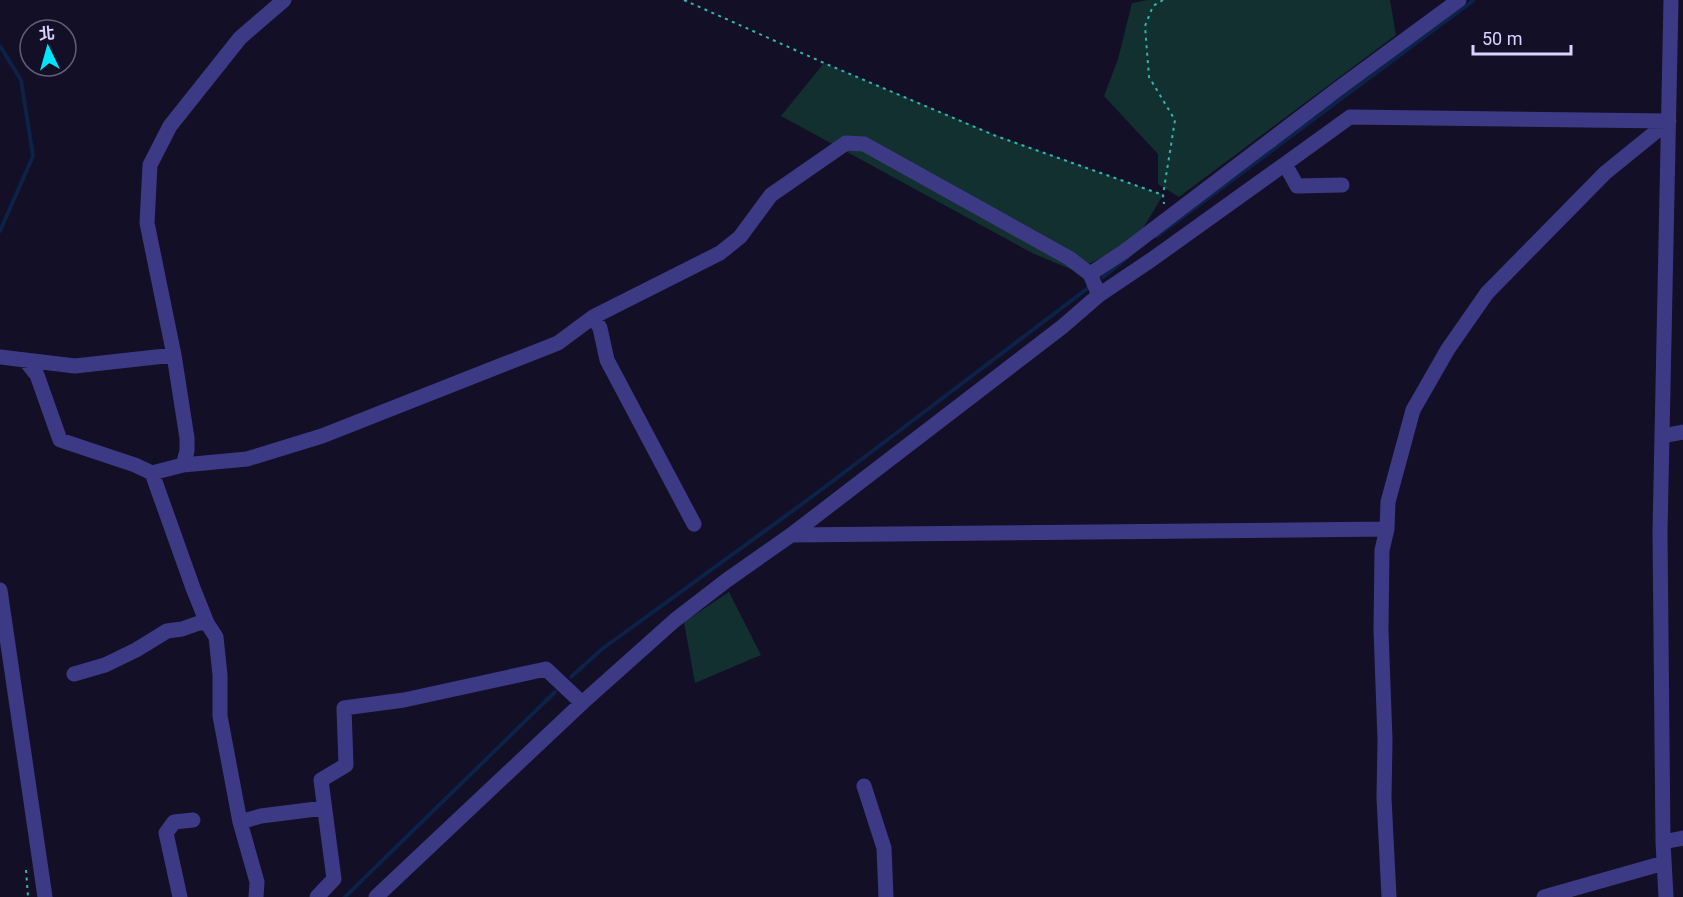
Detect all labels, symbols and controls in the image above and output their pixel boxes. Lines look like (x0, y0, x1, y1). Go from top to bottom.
north arrow (18, 18, 78, 78)
scale bar (1473, 18, 1570, 56)
text: 北 (38, 23, 56, 44)
text: 50 m (1482, 28, 1522, 49)

